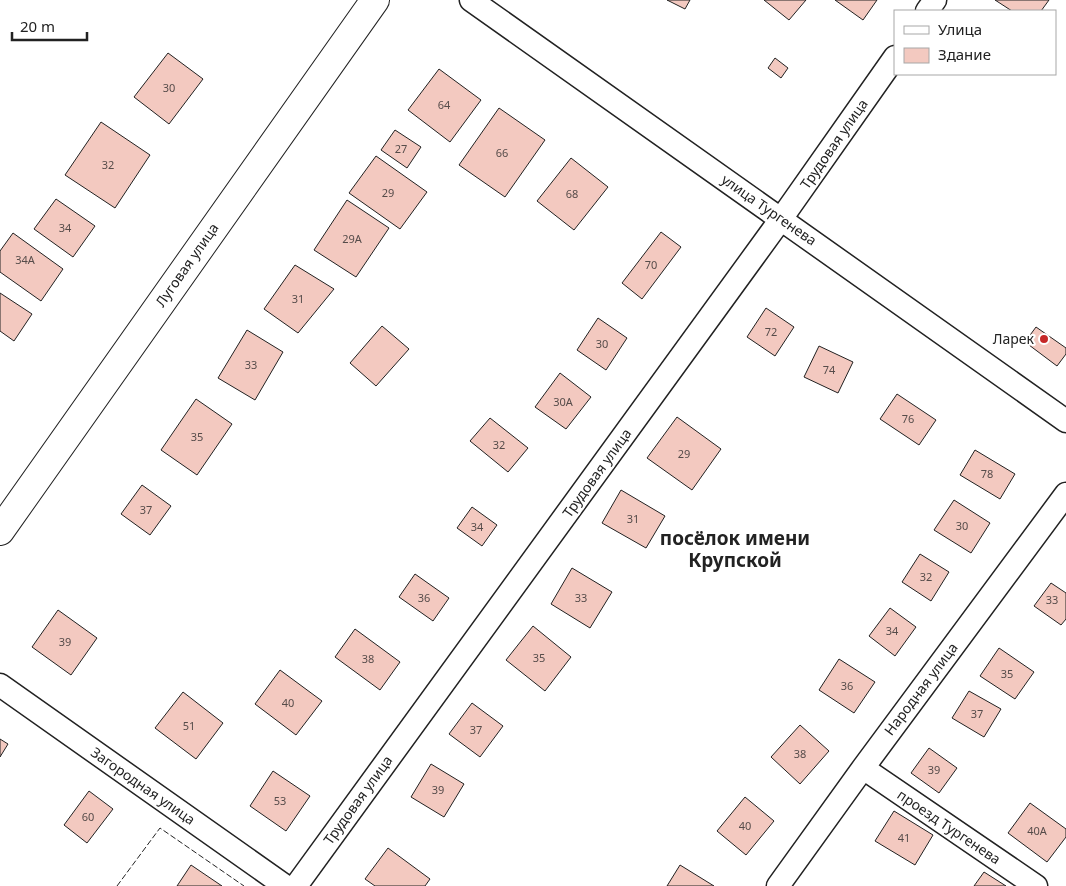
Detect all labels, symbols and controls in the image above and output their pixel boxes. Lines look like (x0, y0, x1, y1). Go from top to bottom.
scale bar (12, 10, 88, 42)
legend (894, 10, 1056, 75)
text: 20 m (20, 16, 55, 36)
text: Улица (938, 19, 982, 39)
text: Здание (938, 44, 991, 64)
house number: 30 (163, 80, 175, 95)
street label: Трудовая улица (795, 95, 872, 192)
house number: 64 (438, 97, 451, 112)
house number: 27 (395, 141, 407, 156)
house number: 66 (496, 145, 508, 160)
house number: 32 (102, 157, 114, 172)
street label: улица Тургенева (718, 170, 821, 250)
house number: 29 (382, 185, 394, 200)
house number: 68 (566, 186, 578, 201)
street label: Луговая улица (151, 219, 223, 310)
house number: 34 (59, 220, 72, 235)
house number: 29А (342, 231, 363, 246)
house number: 34А (15, 252, 36, 267)
house number: 70 (645, 257, 657, 272)
house number: 31 (292, 291, 304, 306)
house number: 72 (765, 324, 777, 339)
place label: Ларек (993, 329, 1035, 348)
marker: Ларек (1038, 333, 1050, 345)
house number: 30 (596, 336, 608, 351)
house number: 33 (245, 357, 257, 372)
house number: 74 (823, 362, 836, 377)
house number: 30А (553, 394, 574, 409)
house number: 76 (902, 411, 914, 426)
street label: Трудовая улица (558, 424, 635, 521)
house number: 35 (191, 429, 203, 444)
house number: 32 (493, 437, 505, 452)
house number: 29 (678, 446, 690, 461)
house number: 78 (981, 466, 993, 481)
house number: 37 (140, 502, 152, 517)
house number: 31 (627, 511, 639, 526)
house number: 30 (956, 518, 968, 533)
house number: 34 (471, 519, 484, 534)
district label: посёлок имени Крупской (660, 525, 810, 573)
house number: 32 (920, 569, 932, 584)
house number: 36 (418, 590, 430, 605)
house number: 33 (575, 590, 587, 605)
house number: 33 (1046, 592, 1058, 607)
house number: 34 (886, 623, 899, 638)
house number: 39 (59, 634, 71, 649)
street label: Народная улица (880, 639, 962, 739)
house number: 35 (533, 650, 545, 665)
house number: 38 (362, 651, 374, 666)
house number: 35 (1001, 666, 1013, 681)
house number: 36 (841, 678, 853, 693)
house number: 40 (282, 695, 294, 710)
house number: 37 (971, 706, 983, 721)
house number: 51 (183, 718, 195, 733)
house number: 37 (470, 722, 482, 737)
street label: Загородная улица (87, 742, 199, 829)
house number: 38 (794, 746, 806, 761)
street label: Трудовая улица (319, 751, 396, 848)
house number: 39 (928, 762, 940, 777)
house number: 39 (432, 782, 444, 797)
street label: проезд Тургенева (894, 785, 1005, 868)
house number: 53 (274, 793, 286, 808)
house number: 60 (82, 809, 94, 824)
house number: 40 (739, 818, 751, 833)
house number: 40А (1027, 823, 1048, 838)
house number: 41 (898, 830, 910, 845)

